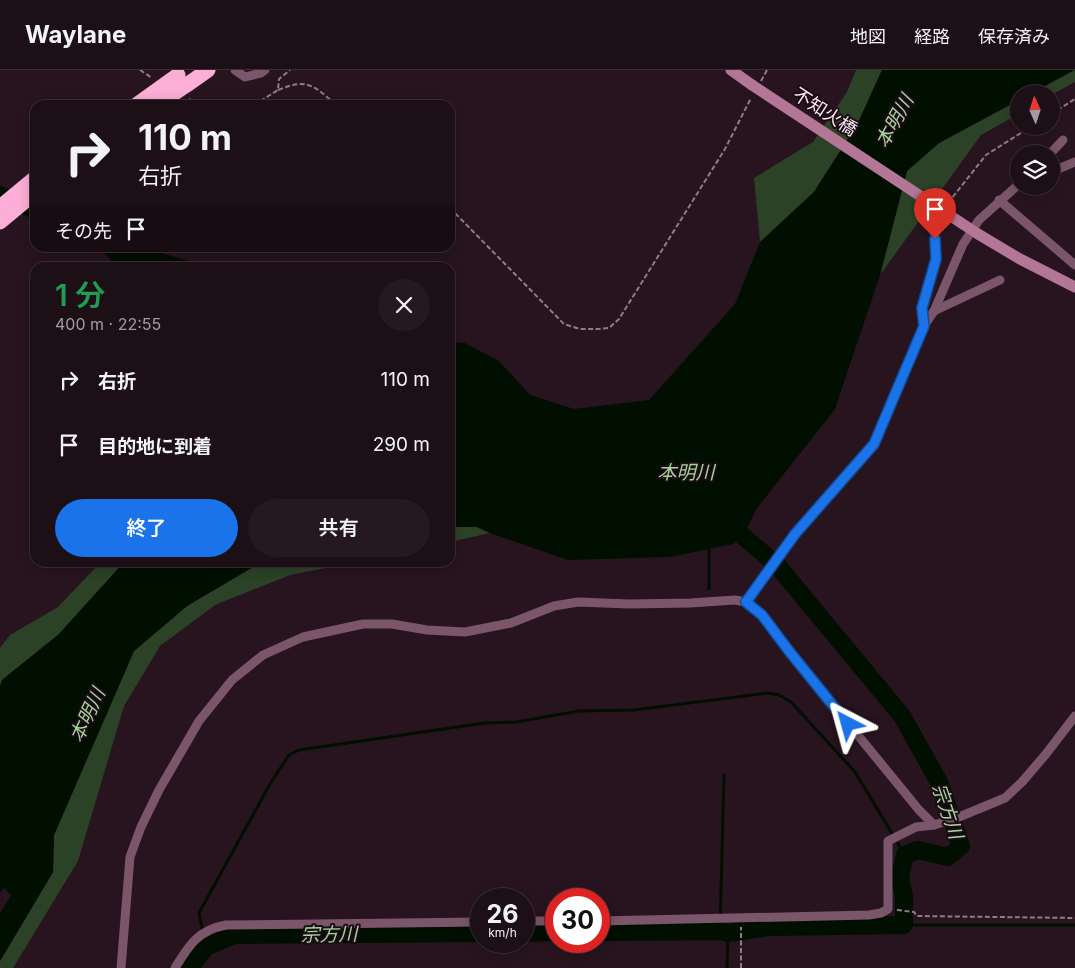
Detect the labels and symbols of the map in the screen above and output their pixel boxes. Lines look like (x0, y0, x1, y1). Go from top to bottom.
street label: 不知火橋 (789, 83, 861, 140)
north arrow (1010, 85, 1060, 135)
water label: 本明川 (871, 89, 919, 152)
pin (914, 188, 956, 239)
water label: 本明川 (657, 461, 716, 484)
water label: 本明川 (65, 683, 111, 746)
position arrow (821, 697, 873, 749)
water label: 宗方川 (927, 780, 968, 844)
speed limit sign: 30 (545, 888, 610, 953)
water label: 宗方川 (300, 922, 360, 946)

